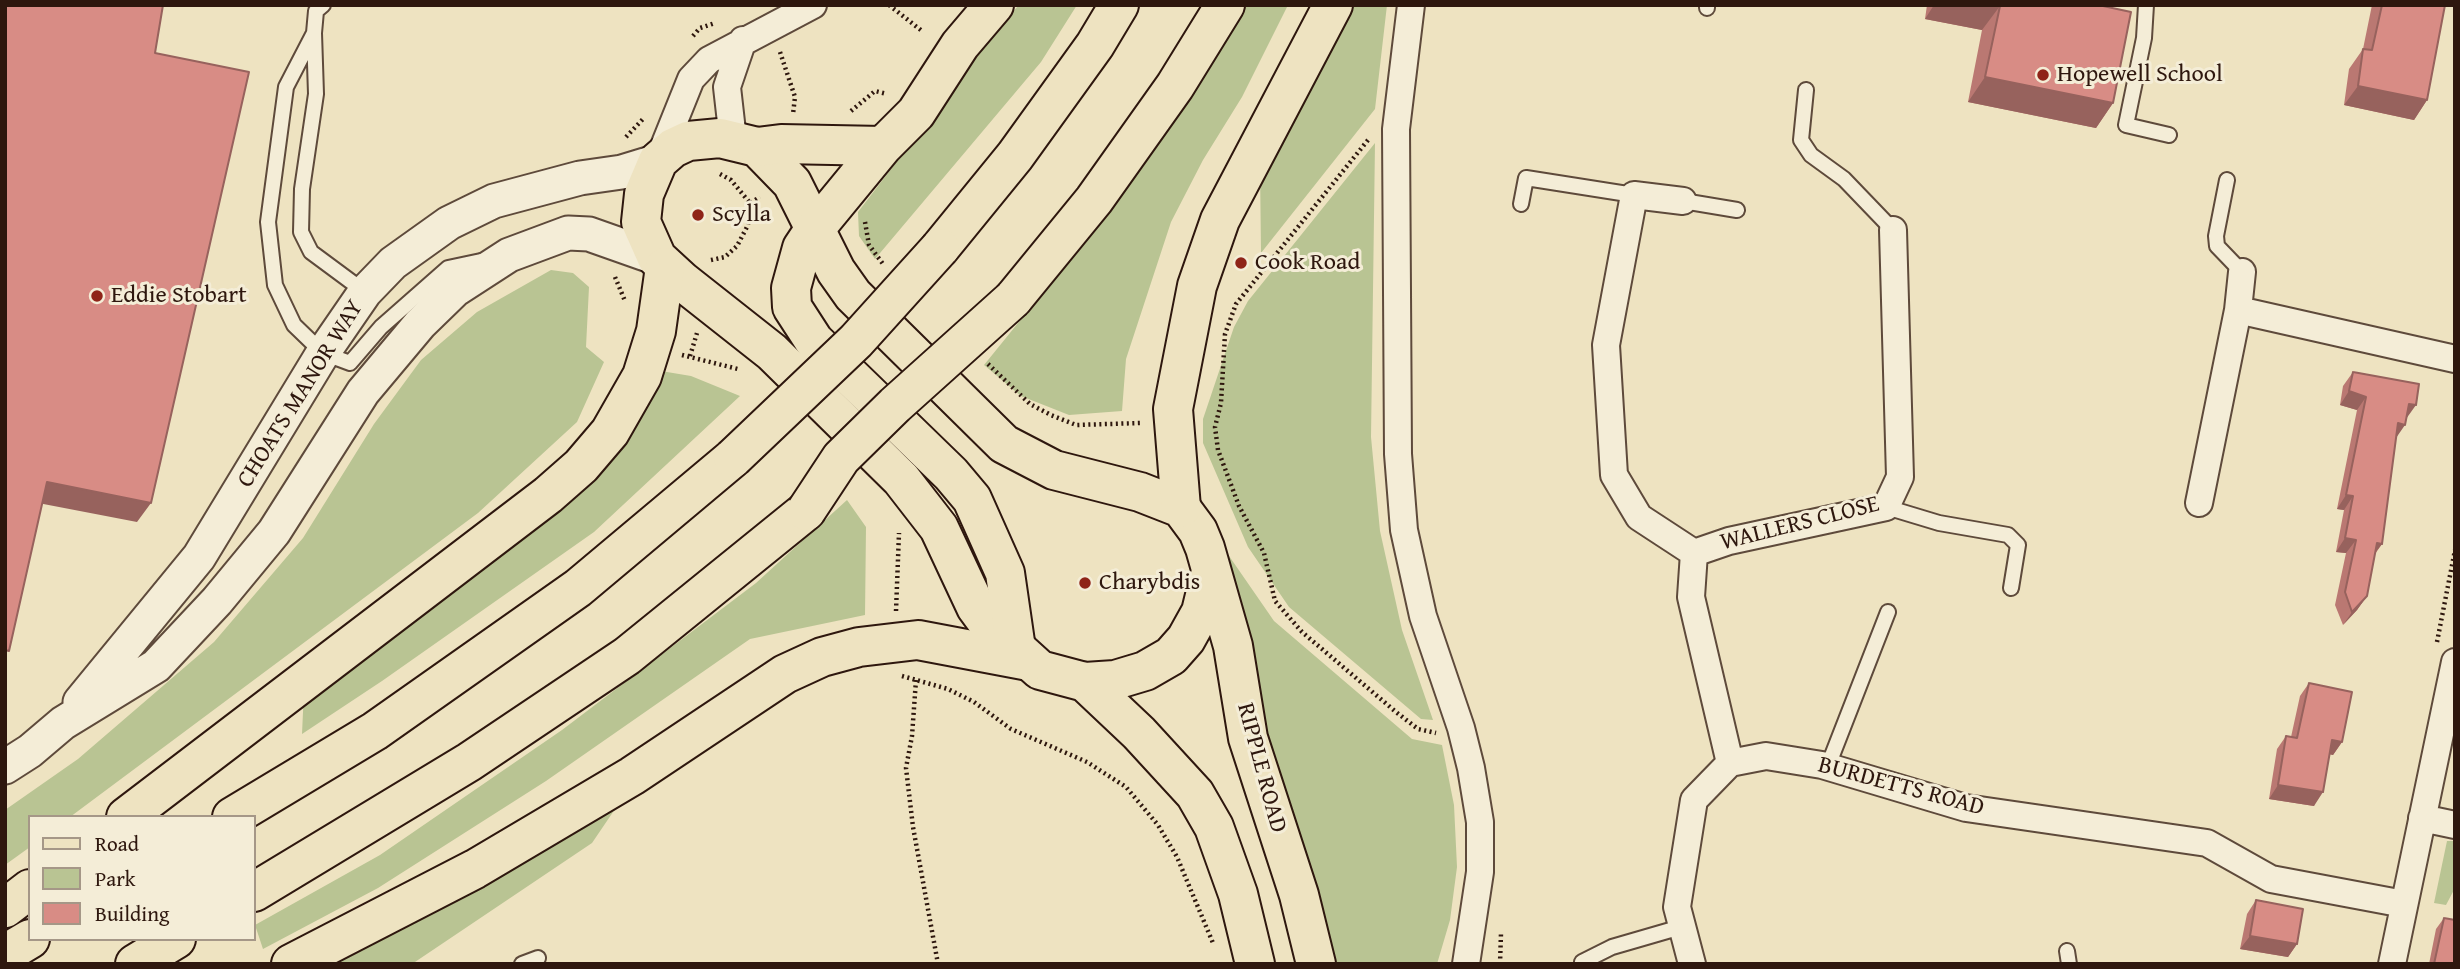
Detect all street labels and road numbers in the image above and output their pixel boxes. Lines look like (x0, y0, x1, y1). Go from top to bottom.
street label: CHOATS MANOR WAY (232, 295, 370, 493)
street label: WALLERS CLOSE (1718, 490, 1882, 558)
street label: RIPPLE ROAD (1230, 700, 1292, 836)
street label: BURDETTS ROAD (1815, 751, 1987, 823)

